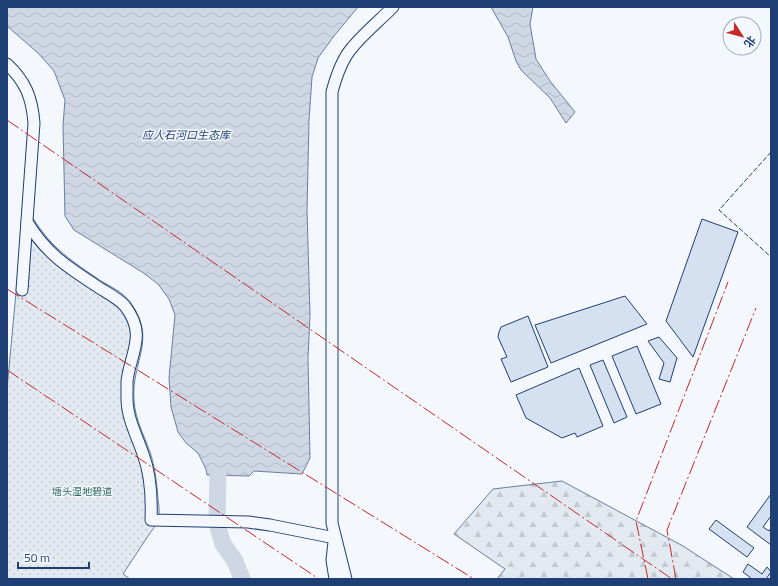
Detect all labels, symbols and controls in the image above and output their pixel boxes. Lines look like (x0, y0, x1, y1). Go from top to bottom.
north arrow (722, 16, 762, 56)
text: 北 (740, 33, 760, 51)
water label: 应人石河口生态库 (142, 127, 232, 143)
park label: 塘头湿地碧道 (52, 484, 112, 499)
scale bar (18, 544, 89, 570)
text: 50 m (24, 548, 50, 567)

